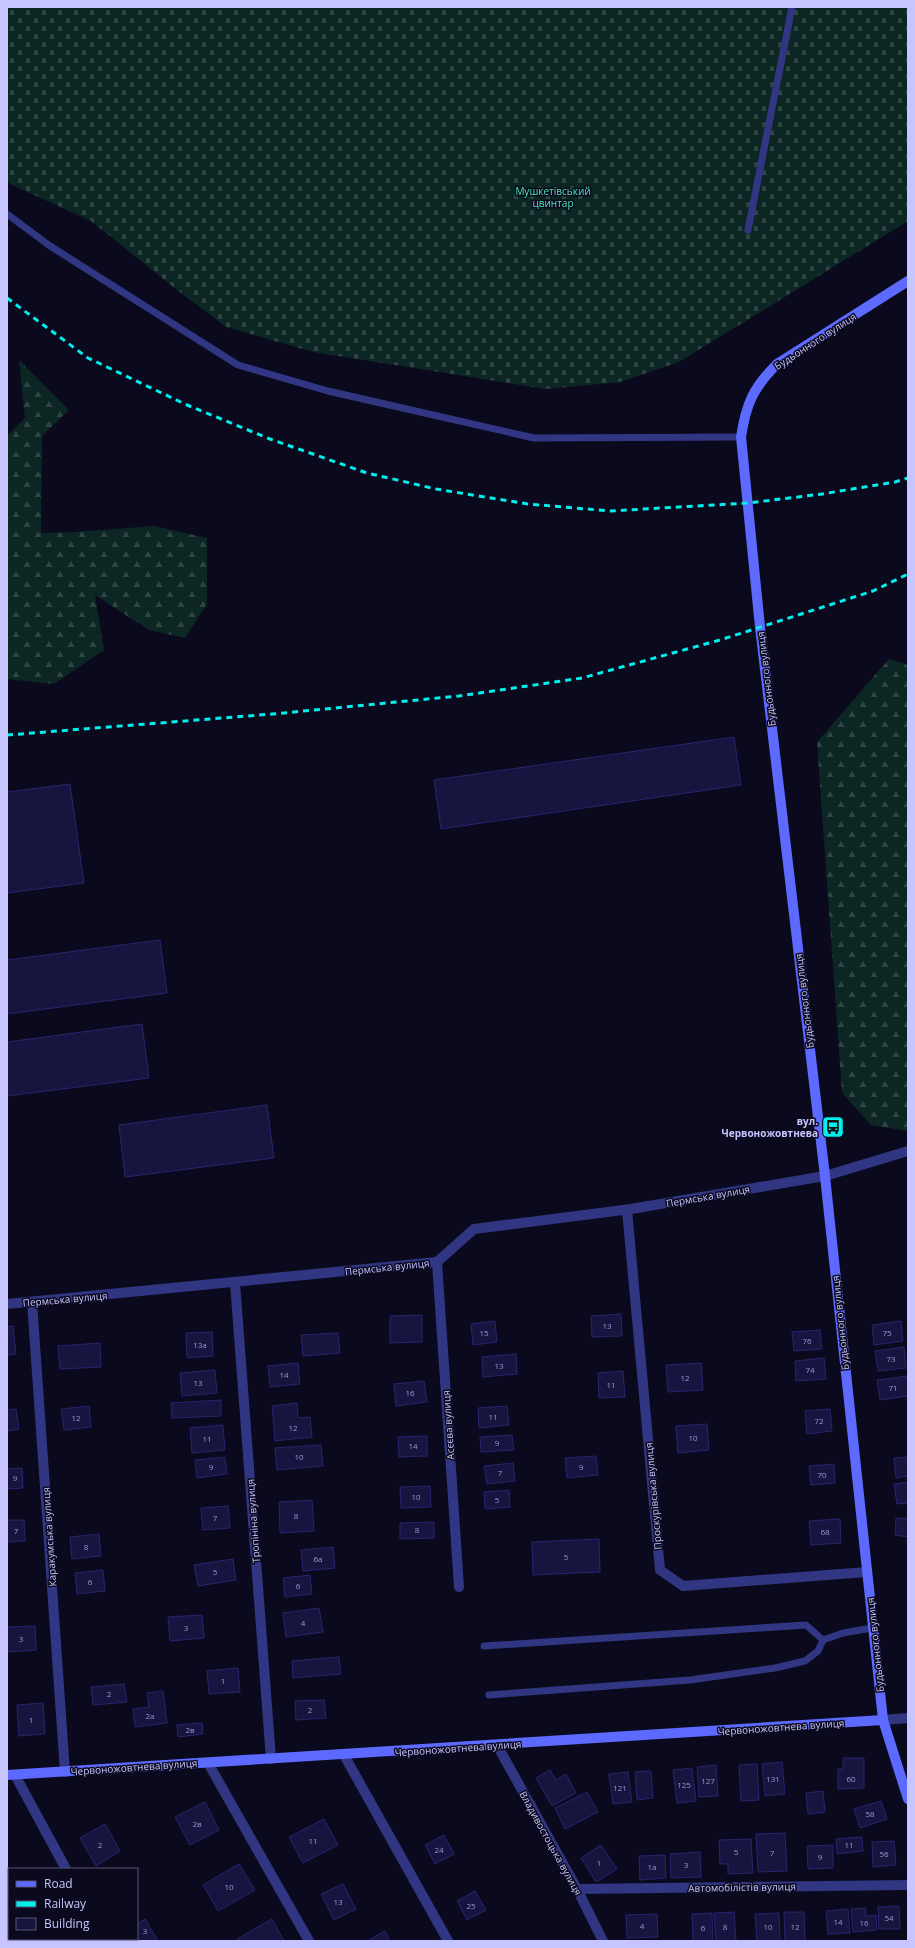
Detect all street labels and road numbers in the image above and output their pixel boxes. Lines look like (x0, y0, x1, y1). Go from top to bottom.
street label: Будьонного вулиця (771, 309, 859, 373)
street label: Будьонного вулиця (753, 631, 779, 727)
street label: Будьонного вулиця (791, 953, 817, 1049)
street label: Пермська вулиця (665, 1182, 751, 1210)
street label: Пермська вулиця (344, 1256, 430, 1278)
street label: Будьонного вулиця (828, 1275, 852, 1371)
street label: Пермська вулиця (22, 1288, 108, 1310)
street label: Асєєва вулиця (439, 1390, 457, 1460)
street label: Проскурівська вулиця (641, 1442, 665, 1550)
street label: Тропініна вулиця (243, 1478, 263, 1564)
street label: Каракумська вулиця (39, 1487, 59, 1587)
street label: Будьонного вулиця (863, 1597, 887, 1693)
street label: Червоножовтнева вулиця (717, 1716, 845, 1738)
street label: Червоножовтнева вулиця (394, 1737, 522, 1759)
street label: Червоножовтнева вулиця (70, 1756, 198, 1778)
street label: Владивостоцька вулиця (516, 1788, 586, 1898)
street label: Автомобілістів вулиця (688, 1879, 796, 1895)

